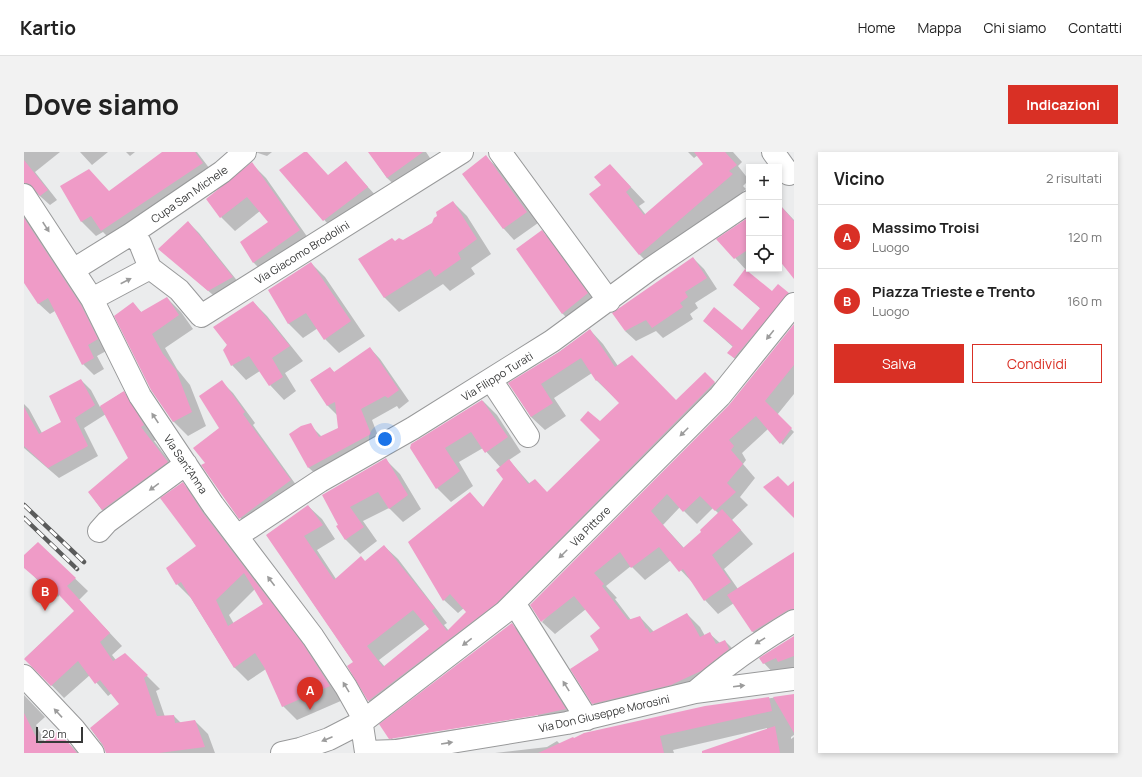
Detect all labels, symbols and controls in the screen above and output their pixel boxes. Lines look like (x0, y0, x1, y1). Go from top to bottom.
text: Kartio (20, 15, 76, 41)
text: Home (858, 18, 896, 37)
text: Mappa (918, 18, 961, 37)
text: Chi siamo (983, 18, 1046, 37)
text: Contatti (1068, 18, 1122, 37)
text: Dove siamo (24, 85, 179, 123)
button: Indicazioni (1008, 85, 1118, 124)
street label: Cupa San Michele (148, 162, 231, 226)
map controls (746, 164, 782, 272)
button: + (746, 164, 782, 200)
text: Vicino (834, 167, 885, 190)
text: 2 risultati (1046, 169, 1102, 187)
button: − (746, 200, 782, 236)
street label: Via Giacomo Brodolini (252, 217, 352, 287)
text: Massimo Troisi (872, 217, 980, 238)
one-way arrow (42, 222, 50, 232)
text: A (843, 228, 851, 246)
text: 120 m (1068, 228, 1102, 246)
button: locate (746, 236, 782, 272)
text: Luogo (872, 238, 909, 256)
one-way arrow (121, 277, 132, 284)
text: Piazza Trieste e Trento (872, 281, 1035, 302)
text: B (843, 292, 851, 310)
text: 160 m (1067, 292, 1102, 310)
text: Luogo (872, 302, 909, 320)
one-way arrow (765, 329, 774, 340)
button: Salva (834, 344, 964, 383)
button: Condividi (972, 344, 1102, 383)
street label: Via Filippo Turati (458, 348, 536, 404)
one-way arrow (151, 413, 159, 423)
one-way arrow (679, 428, 689, 437)
your location (375, 429, 395, 449)
street label: Via Sant'Anna (161, 431, 211, 497)
one-way arrow (149, 483, 159, 491)
street label: Via Pittore (566, 502, 614, 550)
one-way arrow (558, 549, 568, 559)
one-way arrow (267, 576, 275, 586)
pin: B (32, 578, 58, 611)
one-way arrow (461, 637, 472, 646)
one-way arrow (754, 638, 766, 645)
pin: A (297, 677, 323, 710)
one-way arrow (342, 681, 349, 693)
one-way arrow (562, 681, 570, 691)
one-way arrow (733, 683, 745, 689)
street label: Via Don Giuseppe Morosini (537, 691, 671, 735)
one-way arrow (54, 707, 63, 718)
scale bar (36, 725, 83, 744)
text: 20 m (42, 726, 67, 741)
one-way arrow (321, 736, 332, 742)
one-way arrow (441, 740, 453, 746)

